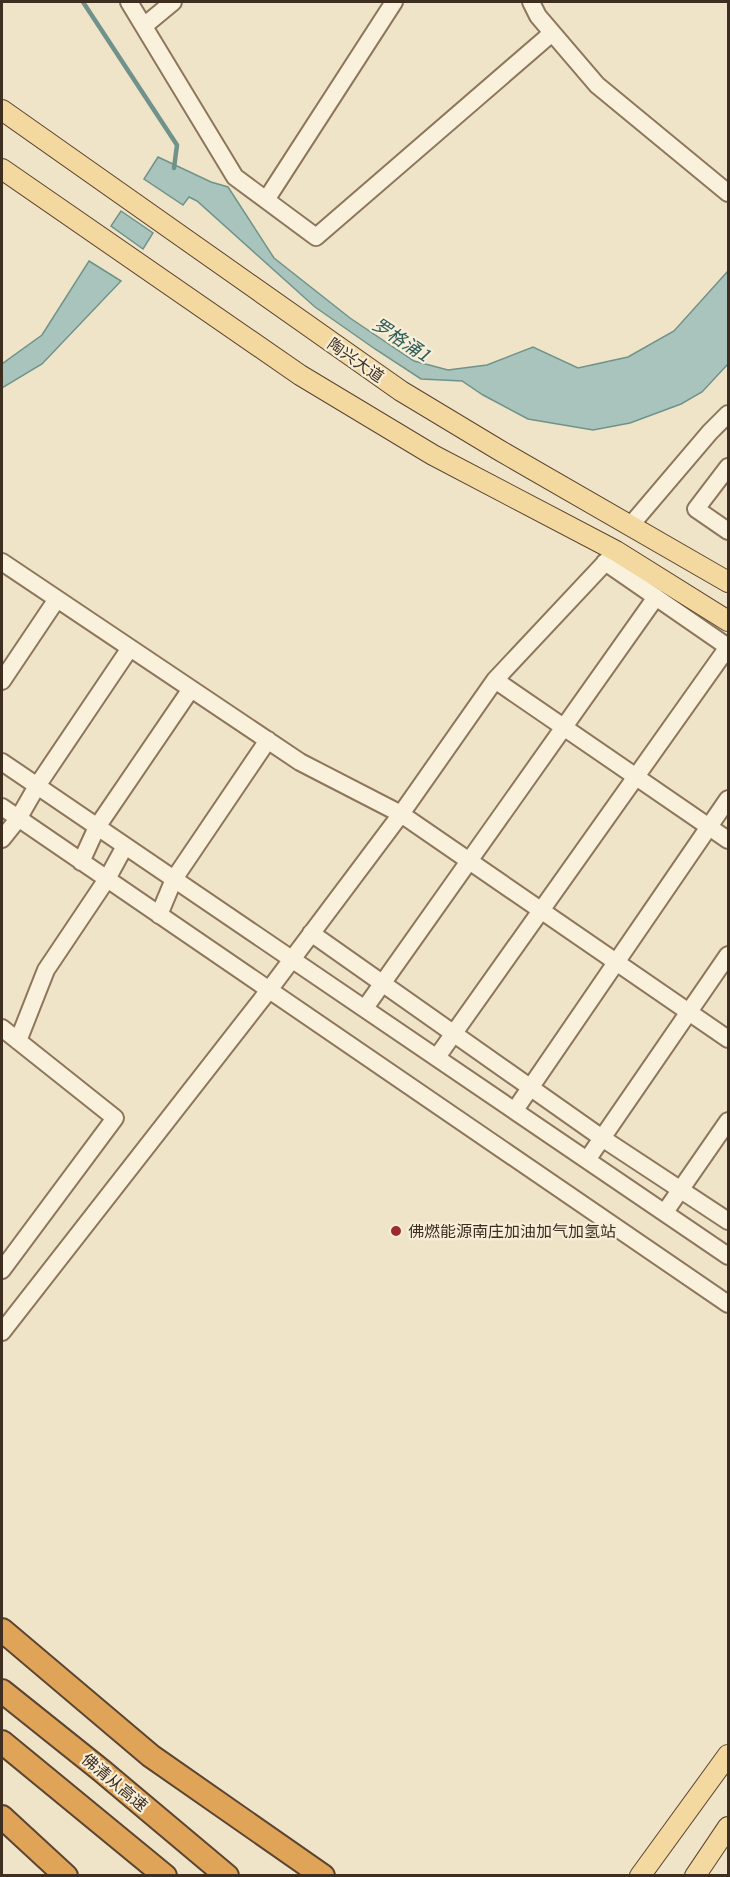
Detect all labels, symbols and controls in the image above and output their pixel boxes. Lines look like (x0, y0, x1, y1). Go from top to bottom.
water label: 罗格涌1 (368, 310, 436, 367)
street label: 陶兴大道 (323, 331, 390, 387)
place label: 佛燃能源南庄加油加气加氢站 (408, 1218, 616, 1242)
marker: 佛燃能源南庄加油加气加氢站 (389, 1224, 403, 1238)
street label: 佛清从高速 (77, 1746, 154, 1816)

